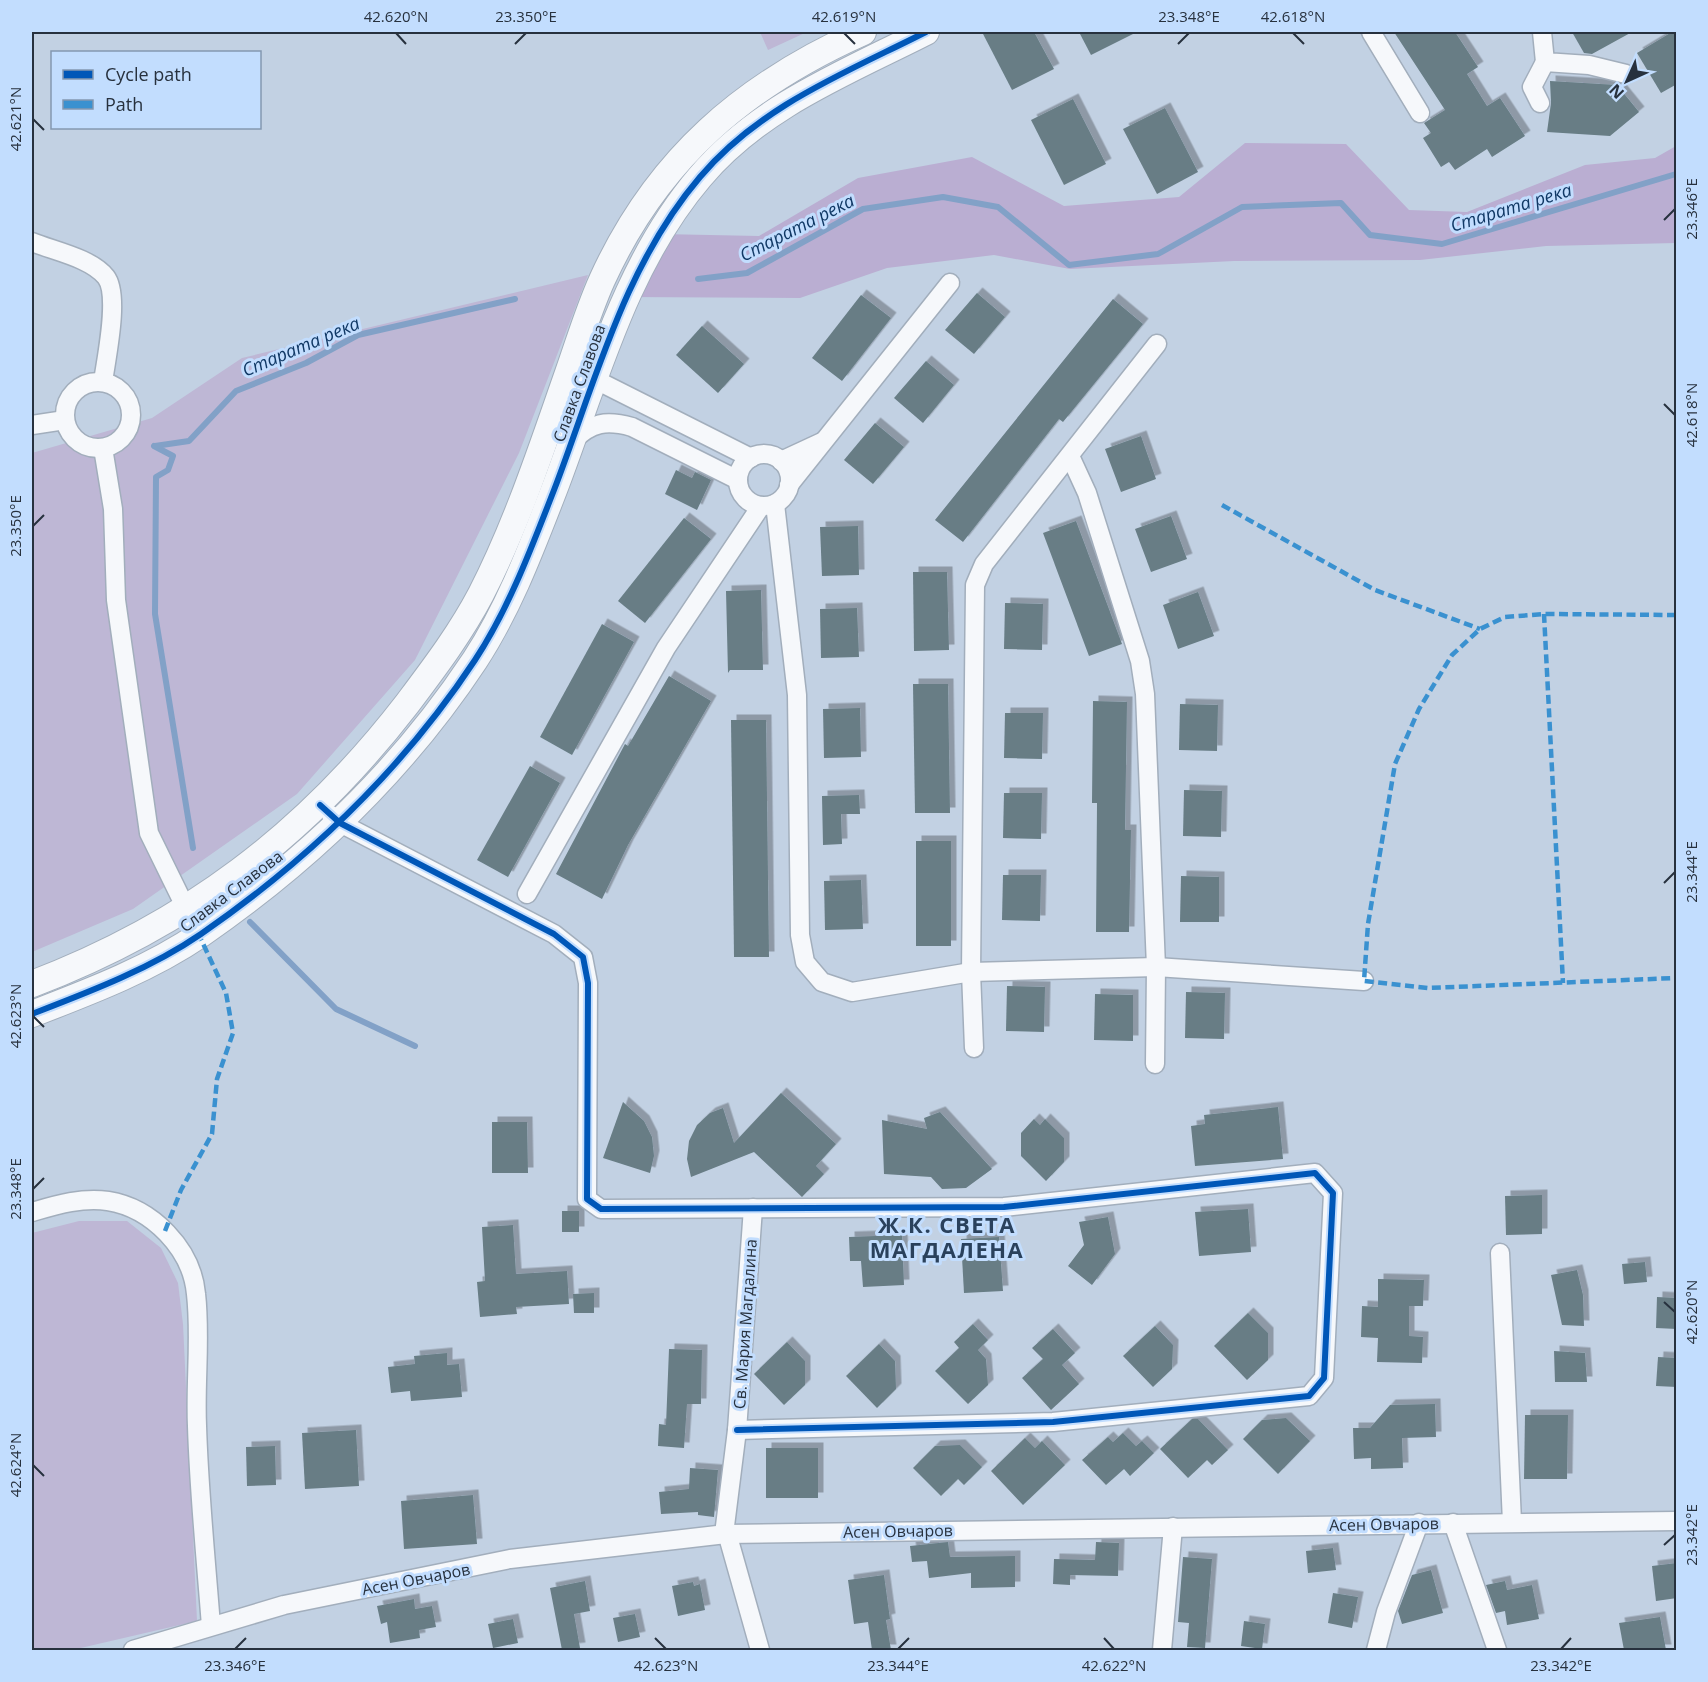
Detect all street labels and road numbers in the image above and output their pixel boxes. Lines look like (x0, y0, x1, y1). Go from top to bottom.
street label: Славка Славова (548, 321, 610, 445)
street label: Славка Славова (175, 845, 287, 937)
street label: Св. Мария Магдалина (728, 1238, 762, 1410)
street label: Асен Овчаров (1329, 1512, 1439, 1536)
street label: Асен Овчаров (843, 1519, 953, 1543)
street label: Асен Овчаров (360, 1558, 472, 1600)

